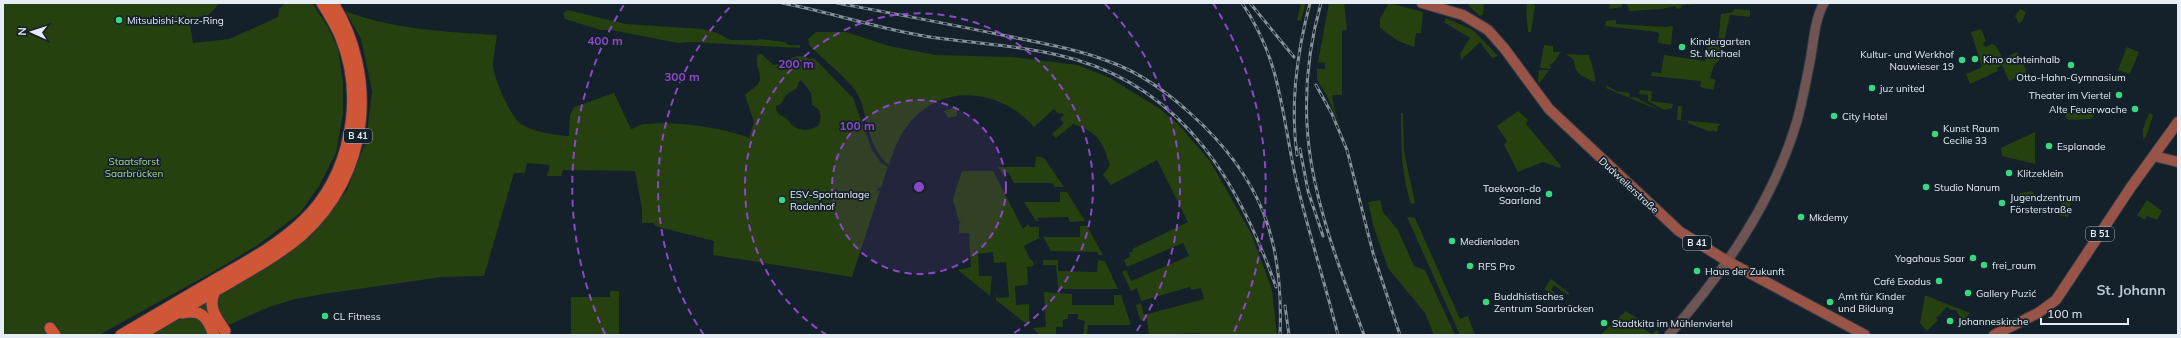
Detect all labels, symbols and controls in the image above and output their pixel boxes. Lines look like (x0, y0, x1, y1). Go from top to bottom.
north arrow (12, 12, 52, 52)
place label: Mitsubishi-Korz-Ring (127, 14, 224, 27)
marker: Mitsubishi-Korz-Ring (114, 15, 124, 25)
text: N (15, 27, 29, 36)
text: 400 m (587, 33, 623, 48)
place label: Kindergarten St. Michael (1690, 35, 1750, 60)
marker: Kindergarten St. Michael (1677, 42, 1687, 52)
place label: Kultur- und Werkhof Nauwieser 19 (1860, 48, 1955, 73)
place label: Kino achteinhalb (1983, 53, 2060, 66)
marker: Kino achteinhalb (1970, 54, 1980, 64)
marker: Kultur- und Werkhof Nauwieser 19 (1957, 55, 1967, 65)
text: 200 m (778, 56, 814, 71)
marker: Otto-Hahn-Gymnasium (2066, 60, 2076, 70)
text: 300 m (664, 69, 700, 84)
place label: Otto-Hahn-Gymnasium (2016, 71, 2126, 84)
place label: juz united (1879, 82, 1925, 95)
marker: juz united (1867, 83, 1877, 93)
place label: Theater im Viertel (2029, 89, 2111, 102)
marker: Theater im Viertel (2114, 90, 2124, 100)
place label: Alte Feuerwache (2049, 103, 2127, 116)
marker: Alte Feuerwache (2130, 104, 2140, 114)
place label: City Hotel (1842, 110, 1887, 123)
marker: City Hotel (1829, 111, 1839, 121)
text: 100 m (839, 118, 875, 133)
place label: Kunst Raum Cecilie 33 (1943, 122, 2000, 147)
road number: B 41 (344, 129, 372, 143)
marker: Kunst Raum Cecilie 33 (1930, 129, 1940, 139)
place label: Esplanade (2057, 140, 2105, 153)
marker: Esplanade (2044, 141, 2054, 151)
street label: Dudweilerstraße (1596, 154, 1661, 216)
park label: Staatsforst Saarbrücken (105, 155, 163, 180)
place label: Klitzeklein (2017, 167, 2063, 180)
marker: Klitzeklein (2004, 168, 2014, 178)
centre of rings (912, 180, 926, 194)
place label: Studio Nanum (1934, 181, 2000, 194)
place label: Taekwon-do Saarland (1483, 182, 1541, 207)
marker: Studio Nanum (1921, 182, 1931, 192)
place label: ESV-Sportanlage Rodenhof (790, 188, 870, 213)
marker: Taekwon-do Saarland (1544, 189, 1554, 199)
place label: Jugendzentrum Försterstraße (2010, 191, 2081, 216)
marker: ESV-Sportanlage Rodenhof (777, 195, 787, 205)
marker: Jugendzentrum Försterstraße (1997, 198, 2007, 208)
place label: Mkdemy (1809, 211, 1849, 224)
marker: Mkdemy (1796, 212, 1806, 222)
road number: B 51 (2086, 227, 2114, 241)
place label: Medienladen (1460, 235, 1520, 248)
marker: Medienladen (1447, 236, 1457, 246)
road number: B 41 (1683, 236, 1711, 250)
place label: Yogahaus Saar (1894, 252, 1965, 265)
marker: Yogahaus Saar (1968, 253, 1978, 263)
place label: frei_raum (1992, 259, 2036, 272)
place label: RFS Pro (1478, 260, 1515, 273)
marker: frei_raum (1979, 260, 1989, 270)
marker: RFS Pro (1465, 261, 1475, 271)
place label: Haus der Zukunft (1705, 265, 1785, 278)
marker: Haus der Zukunft (1692, 266, 1702, 276)
place label: Café Exodus (1873, 275, 1931, 288)
marker: Café Exodus (1934, 276, 1944, 286)
district label: St. Johann (2096, 281, 2166, 299)
place label: Gallery Puzić (1976, 287, 2036, 300)
marker: Gallery Puzić (1963, 288, 1973, 298)
place label: Buddhistisches Zentrum Saarbrücken (1494, 290, 1594, 315)
place label: Amt für Kinder und Bildung (1838, 290, 1906, 315)
marker: Buddhistisches Zentrum Saarbrücken (1481, 297, 1491, 307)
marker: Amt für Kinder und Bildung (1825, 297, 1835, 307)
scale bar (2041, 300, 2128, 326)
text: 100 m (2047, 306, 2082, 321)
place label: CL Fitness (333, 310, 381, 323)
marker: CL Fitness (320, 311, 330, 321)
place label: Johanneskirche (1958, 315, 2028, 328)
marker: Johanneskirche (1945, 316, 1955, 326)
place label: Stadtkita im Mühlenviertel (1612, 317, 1733, 330)
marker: Stadtkita im Mühlenviertel (1599, 318, 1609, 328)

